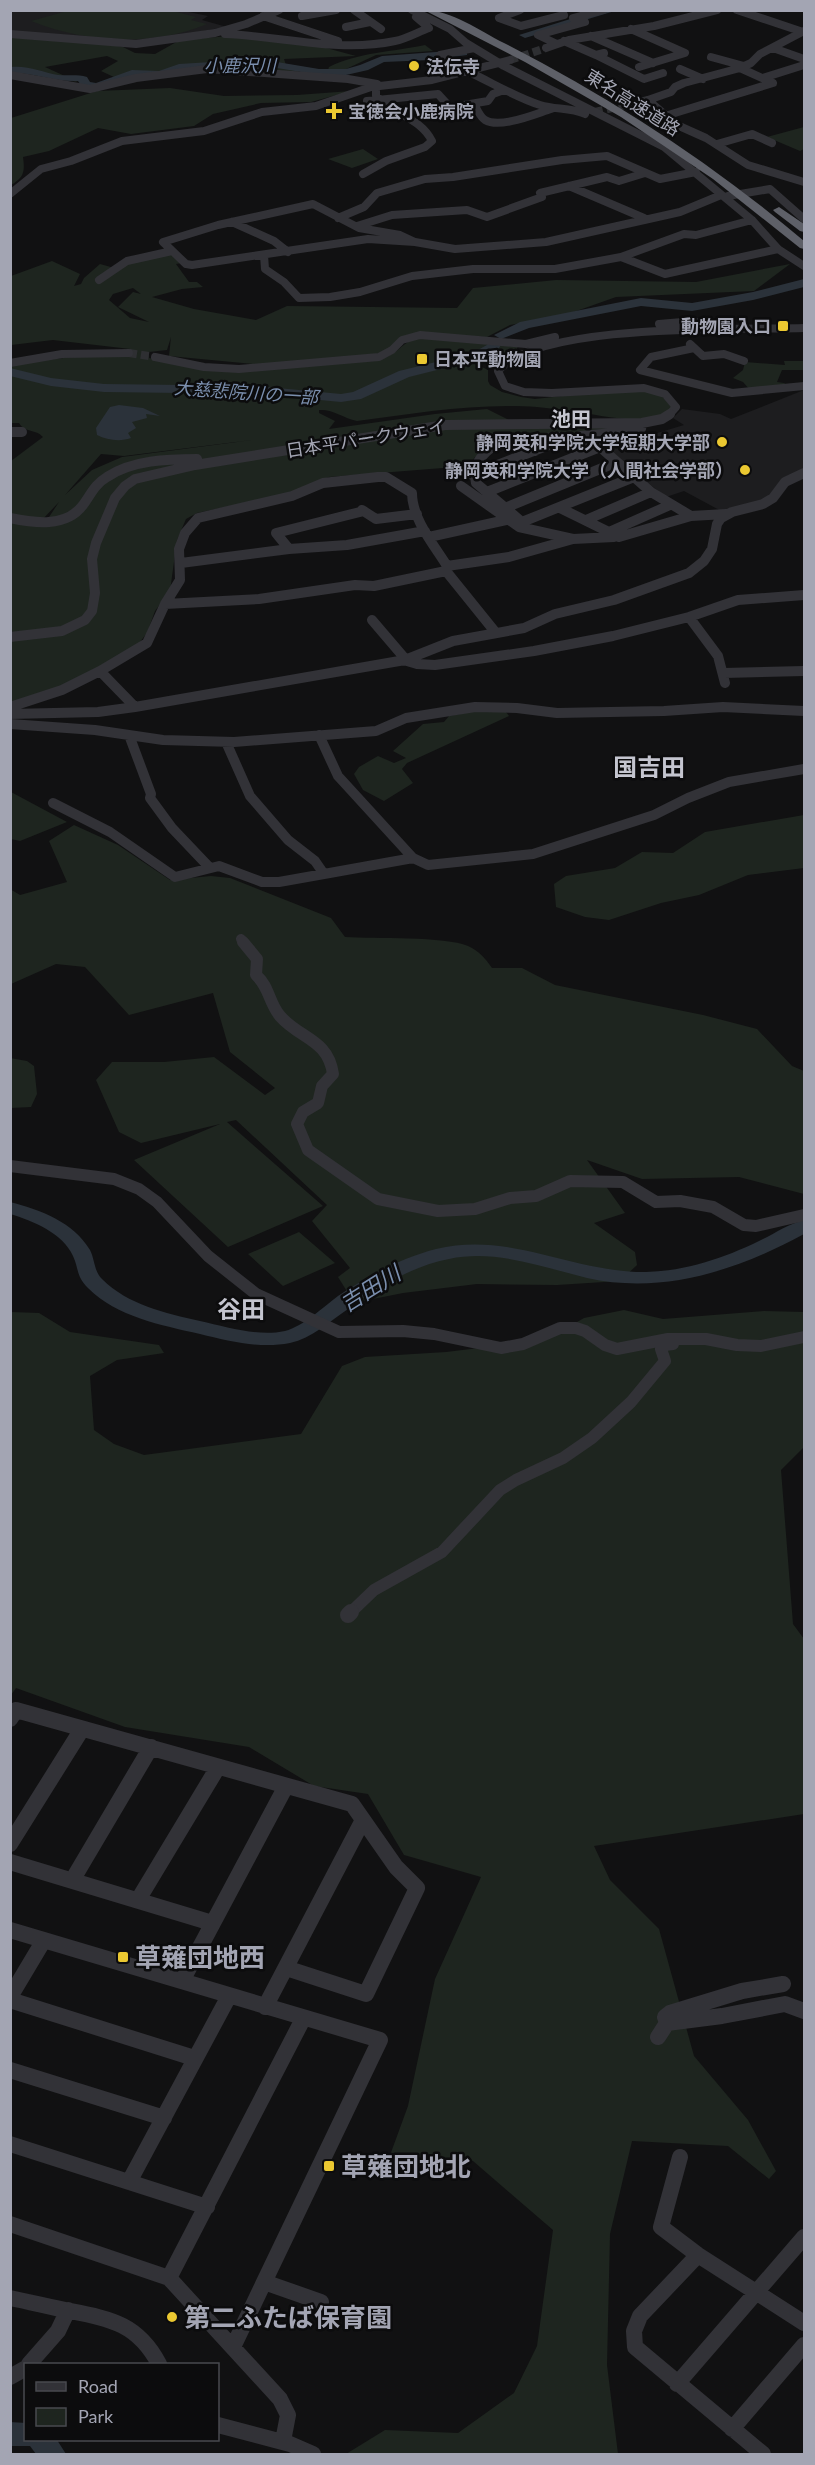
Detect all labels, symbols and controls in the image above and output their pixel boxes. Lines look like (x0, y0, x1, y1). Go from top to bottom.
water label: 小鹿沢川 (204, 54, 278, 76)
place label: 法伝寺 (426, 55, 480, 77)
marker: 法伝寺 (407, 59, 421, 73)
street label: 東名高速道路 (581, 64, 685, 140)
place label: 宝徳会小鹿病院 (348, 100, 474, 122)
marker: 宝徳会小鹿病院 (325, 102, 343, 120)
place label: 動物園入口 (681, 315, 771, 337)
marker: 動物園入口 (776, 319, 790, 333)
place label: 日本平動物園 (434, 348, 542, 370)
marker: 日本平動物園 (415, 352, 429, 366)
water label: 大慈悲院川の一部 (173, 376, 322, 408)
district label: 池田 (551, 406, 591, 430)
street label: 日本平パークウェイ (284, 414, 448, 462)
place label: 静岡英和学院大学短期大学部 (476, 431, 710, 453)
marker: 静岡英和学院大学短期大学部 (715, 435, 729, 449)
place label: 静岡英和学院大学（人間社会学部） (445, 459, 733, 481)
marker: 静岡英和学院大学（人間社会学部） (738, 463, 752, 477)
district label: 国吉田 (613, 752, 685, 781)
water label: 吉田川 (335, 1258, 407, 1317)
district label: 谷田 (217, 1294, 265, 1323)
place label: 草薙団地西 (135, 1941, 265, 1973)
marker: 草薙団地西 (116, 1950, 130, 1964)
place label: 草薙団地北 (341, 2150, 471, 2182)
marker: 草薙団地北 (322, 2159, 336, 2173)
place label: 第二ふたば保育園 (184, 2301, 392, 2333)
marker: 第二ふたば保育園 (165, 2310, 179, 2324)
legend (24, 2363, 219, 2441)
text: Road (78, 2375, 118, 2397)
text: Park (78, 2405, 114, 2427)

